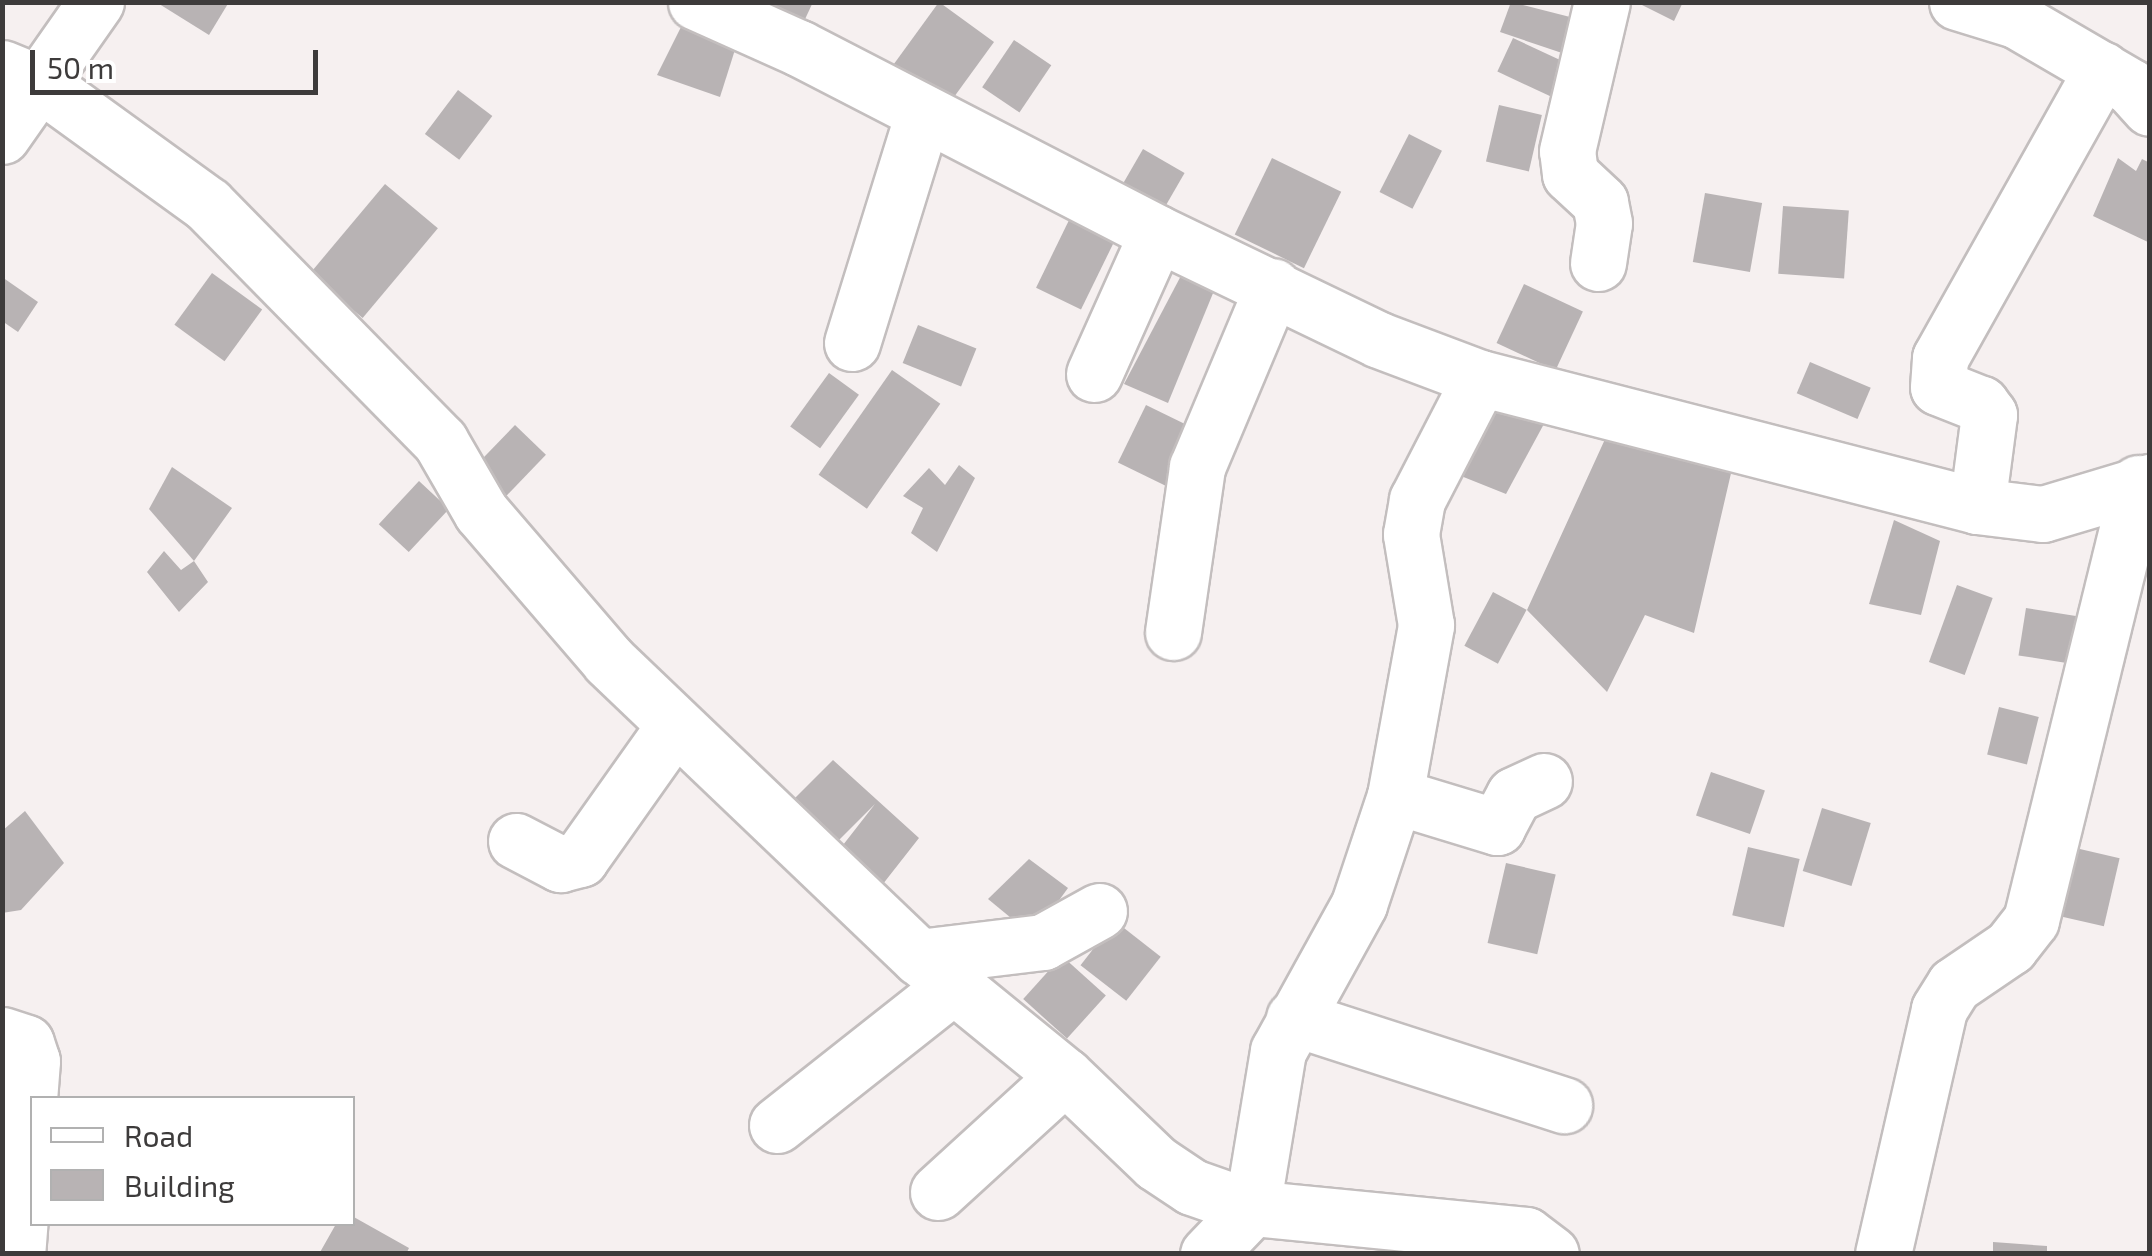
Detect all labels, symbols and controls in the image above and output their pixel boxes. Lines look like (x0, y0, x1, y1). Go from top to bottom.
scale bar (35, 30, 322, 92)
text: 50 m (47, 49, 114, 85)
legend (30, 1096, 355, 1226)
text: Road (124, 1117, 193, 1153)
text: Building (124, 1167, 235, 1203)

